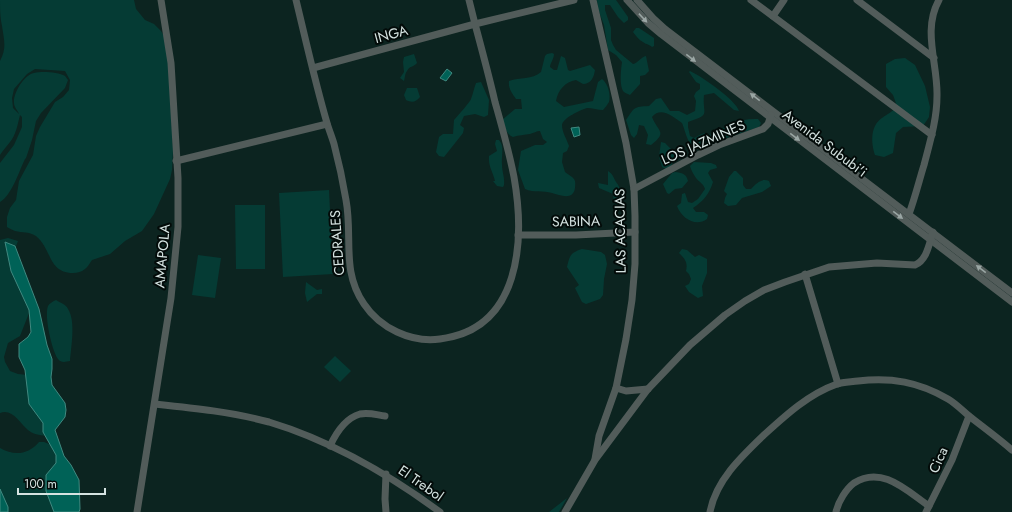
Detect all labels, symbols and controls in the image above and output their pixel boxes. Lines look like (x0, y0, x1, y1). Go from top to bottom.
one-way arrow (638, 13, 648, 23)
street label: INGA (372, 20, 411, 48)
one-way arrow (686, 53, 697, 62)
one-way arrow (750, 93, 761, 101)
street label: Avenida Sububi'i (779, 105, 871, 181)
street label: LOS JAZMINES (658, 114, 748, 169)
one-way arrow (789, 133, 800, 141)
street label: LAS ACACIAS (609, 188, 631, 274)
street label: CEDRALES (325, 209, 349, 276)
street label: SABINA (552, 211, 601, 231)
one-way arrow (893, 211, 904, 219)
street label: AMAPOLA (149, 222, 175, 289)
one-way arrow (976, 266, 986, 274)
street label: Cica (923, 444, 953, 476)
street label: El Trebol (394, 460, 448, 506)
scale bar (18, 470, 105, 496)
text: 100 m (24, 475, 57, 493)

